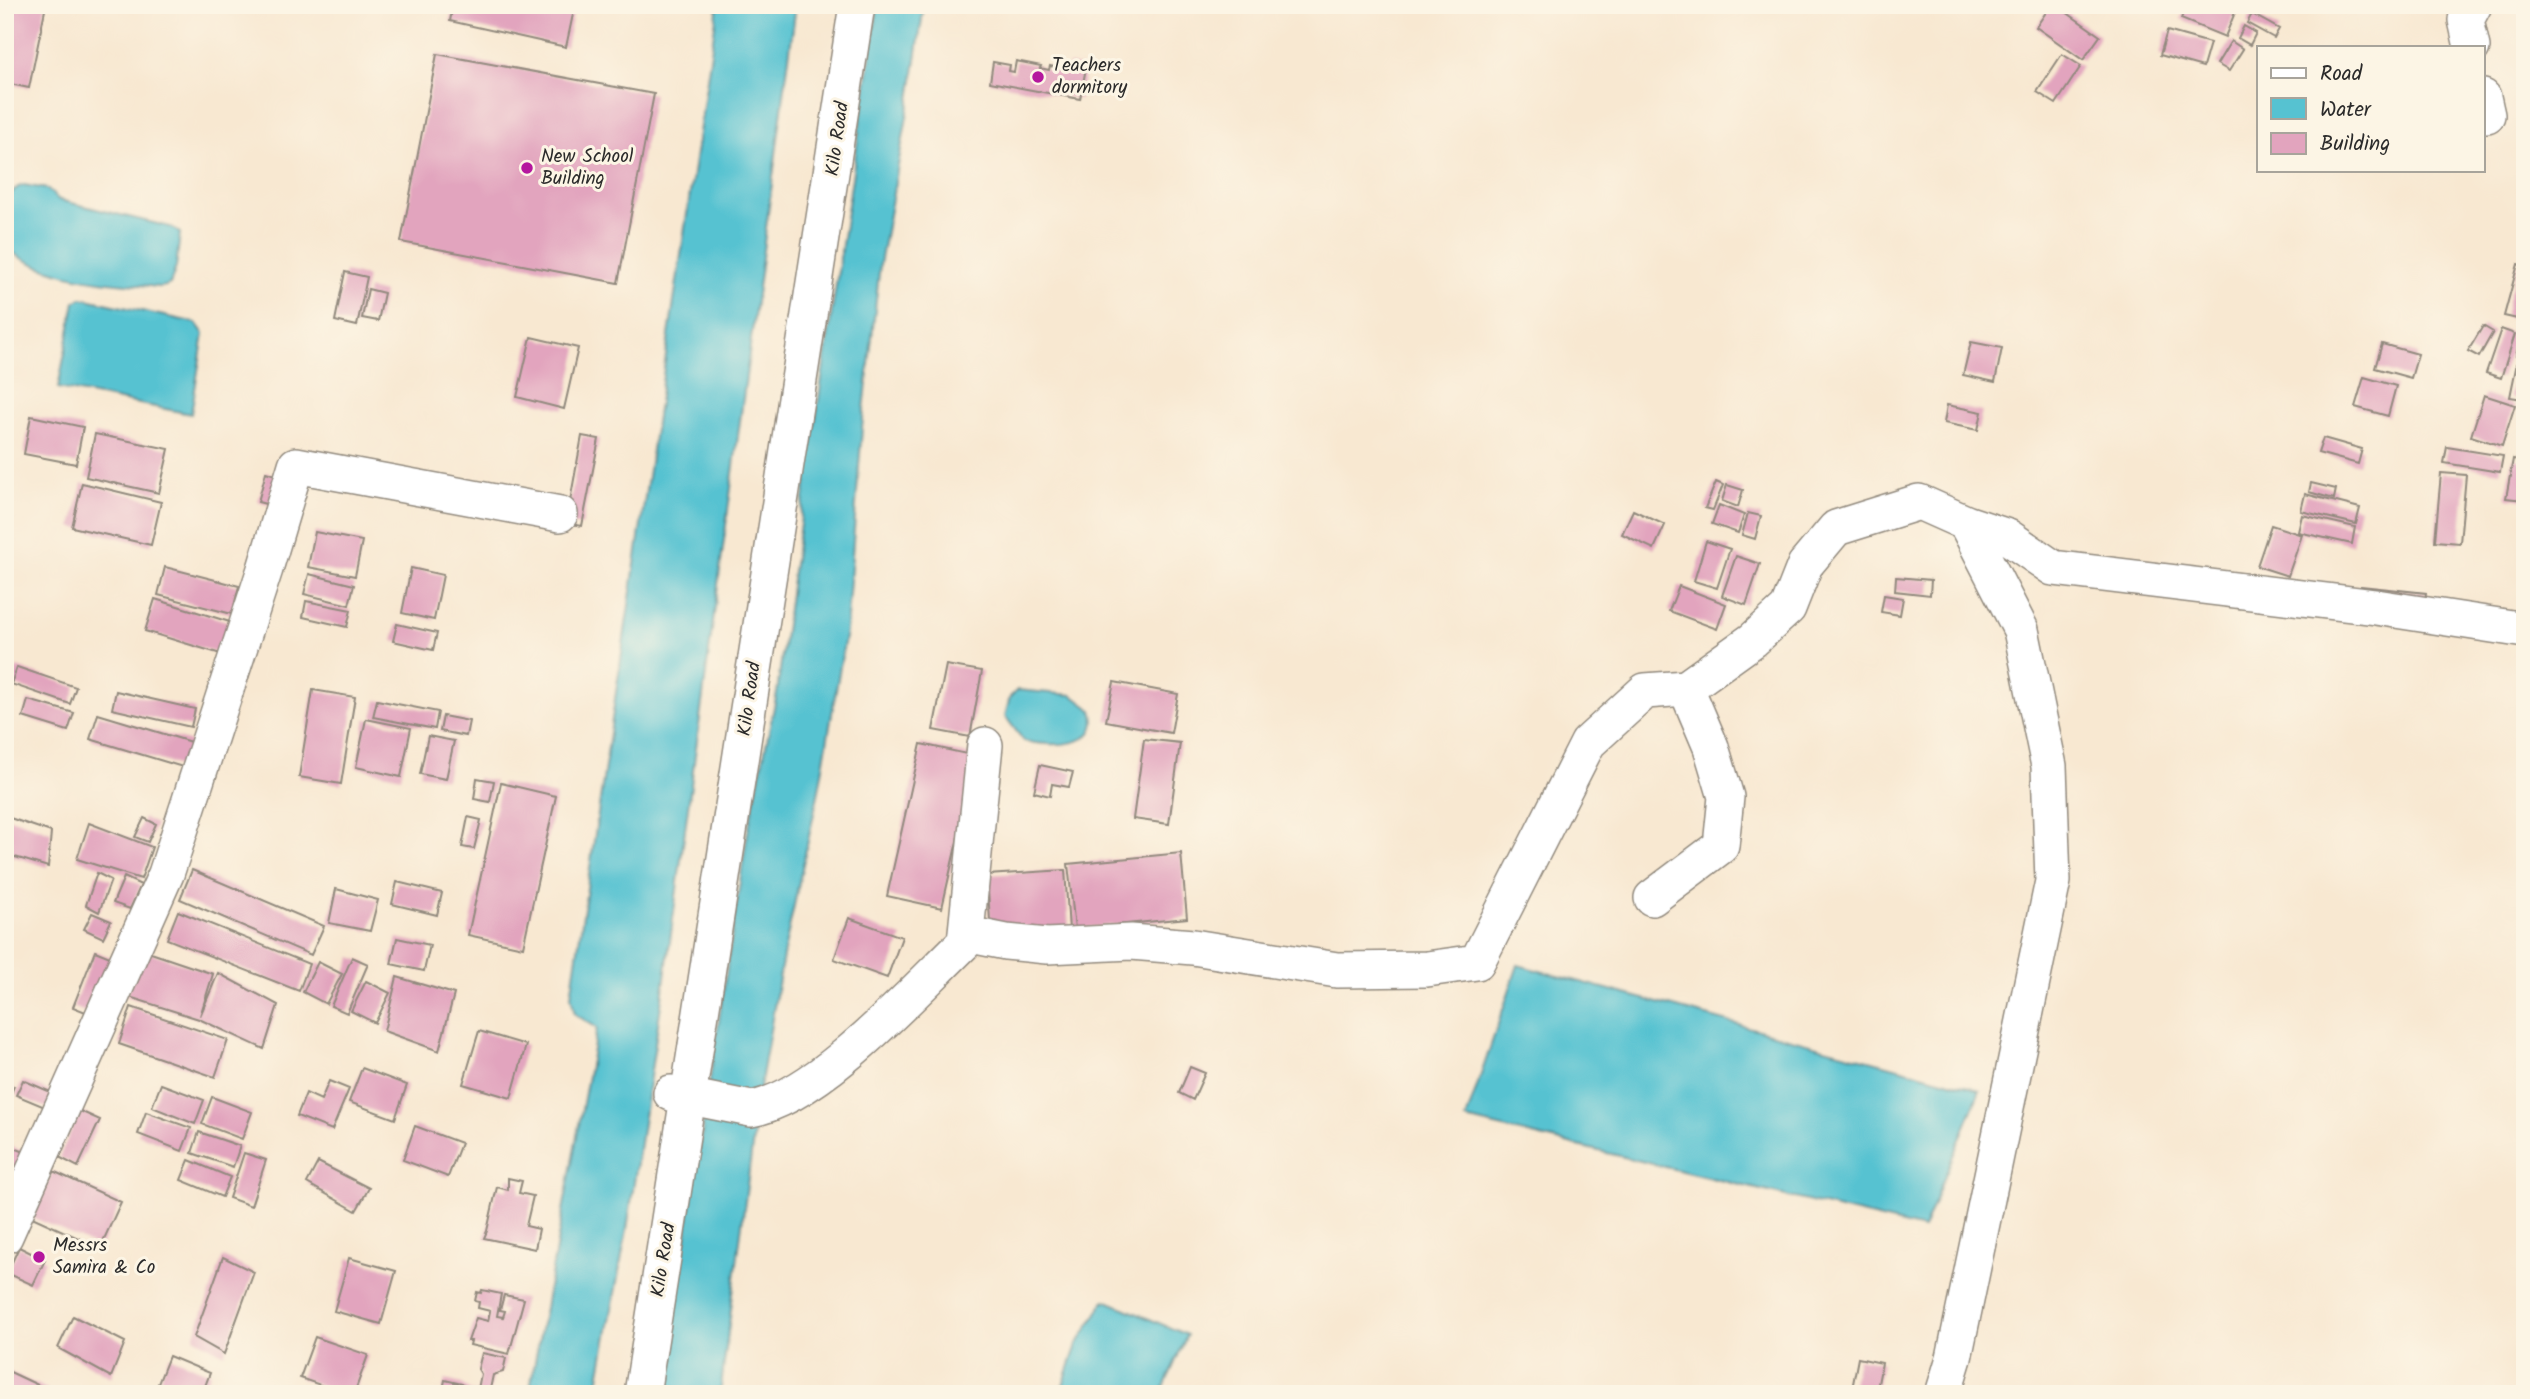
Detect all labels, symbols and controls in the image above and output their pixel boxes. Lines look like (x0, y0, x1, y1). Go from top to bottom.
legend (2257, 46, 2484, 172)
place label: Teachers dormitory (1052, 51, 1128, 103)
text: Road (2320, 58, 2363, 91)
marker: Teachers dormitory (1030, 69, 1046, 85)
text: Water (2320, 94, 2372, 127)
street label: Kilo Road (818, 99, 858, 178)
text: Building (2320, 128, 2390, 161)
place label: New School Building (541, 142, 634, 194)
marker: New School Building (519, 160, 535, 176)
street label: Kilo Road (730, 659, 770, 738)
street label: Kilo Road (643, 1220, 685, 1299)
place label: Messrs Samira & Co (53, 1231, 155, 1283)
marker: Messrs Samira & Co (31, 1249, 47, 1265)

